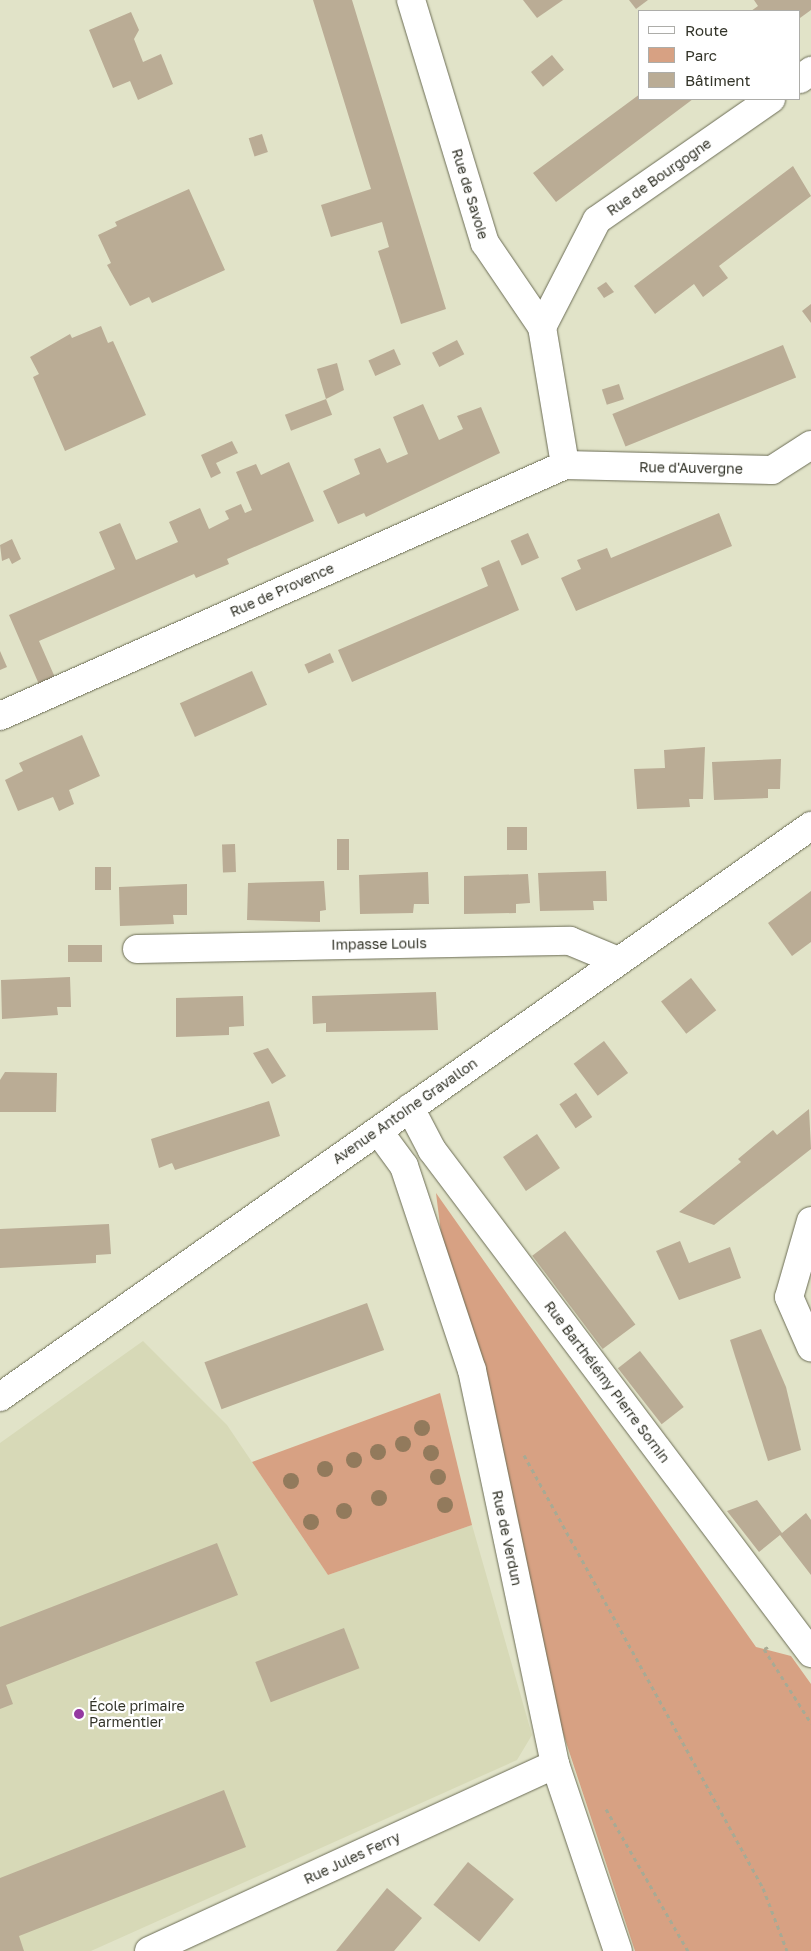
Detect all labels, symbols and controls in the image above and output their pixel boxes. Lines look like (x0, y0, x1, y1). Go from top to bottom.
legend (638, 10, 801, 100)
text: Route (685, 21, 728, 39)
text: Parc (685, 46, 717, 64)
text: Bâtiment (685, 71, 750, 89)
street label: Rue de Bourgogne (604, 135, 714, 219)
street label: Rue de Savoie (448, 147, 492, 241)
street label: Rue d'Auvergne (639, 459, 743, 477)
street label: Rue de Provence (227, 560, 337, 620)
street label: Impasse Louis (331, 935, 427, 953)
street label: Avenue Antoine Gravallon (329, 1055, 481, 1167)
street label: Rue Barthélémy Pierre Sornin (541, 1298, 673, 1466)
street label: Rue de Verdun (489, 1489, 525, 1587)
place label: École primaire Parmentier (89, 1698, 185, 1730)
marker: École primaire Parmentier (73, 1708, 85, 1720)
street label: Rue Jules Ferry (301, 1828, 403, 1888)

